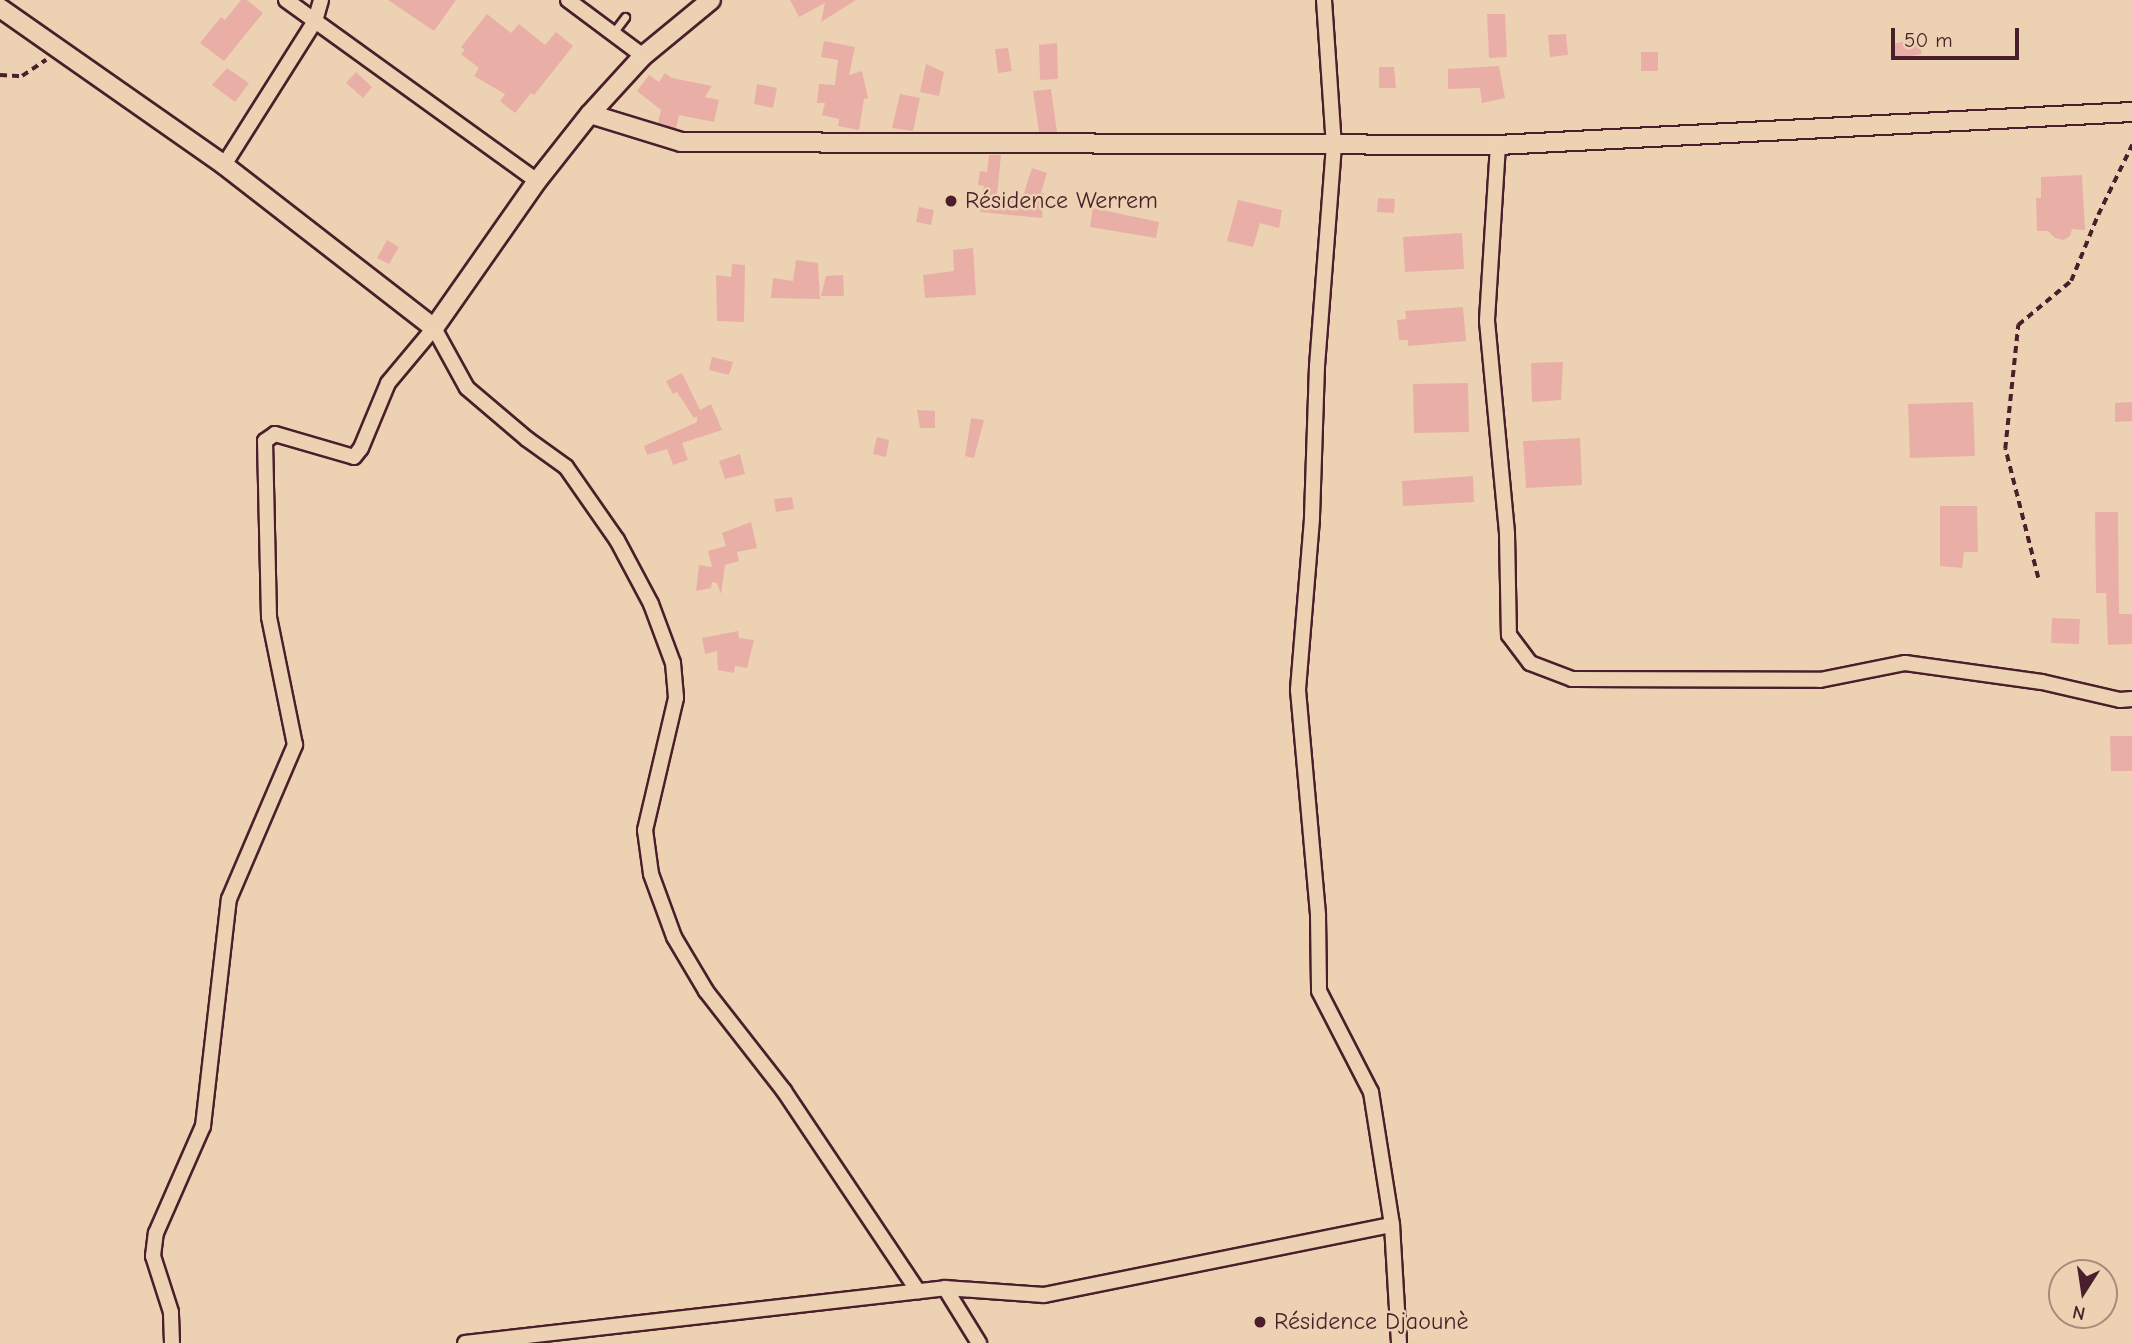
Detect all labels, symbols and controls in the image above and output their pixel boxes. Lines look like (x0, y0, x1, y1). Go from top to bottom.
scale bar (1894, 14, 2022, 58)
text: 50 m (1904, 28, 1953, 52)
place label: Résidence Werrem (965, 187, 1158, 215)
marker: Résidence Werrem (943, 193, 959, 209)
north arrow (2048, 1259, 2118, 1329)
text: N (2071, 1301, 2087, 1325)
place label: Résidence Djaounè (1274, 1308, 1468, 1336)
marker: Résidence Djaounè (1252, 1314, 1268, 1330)

